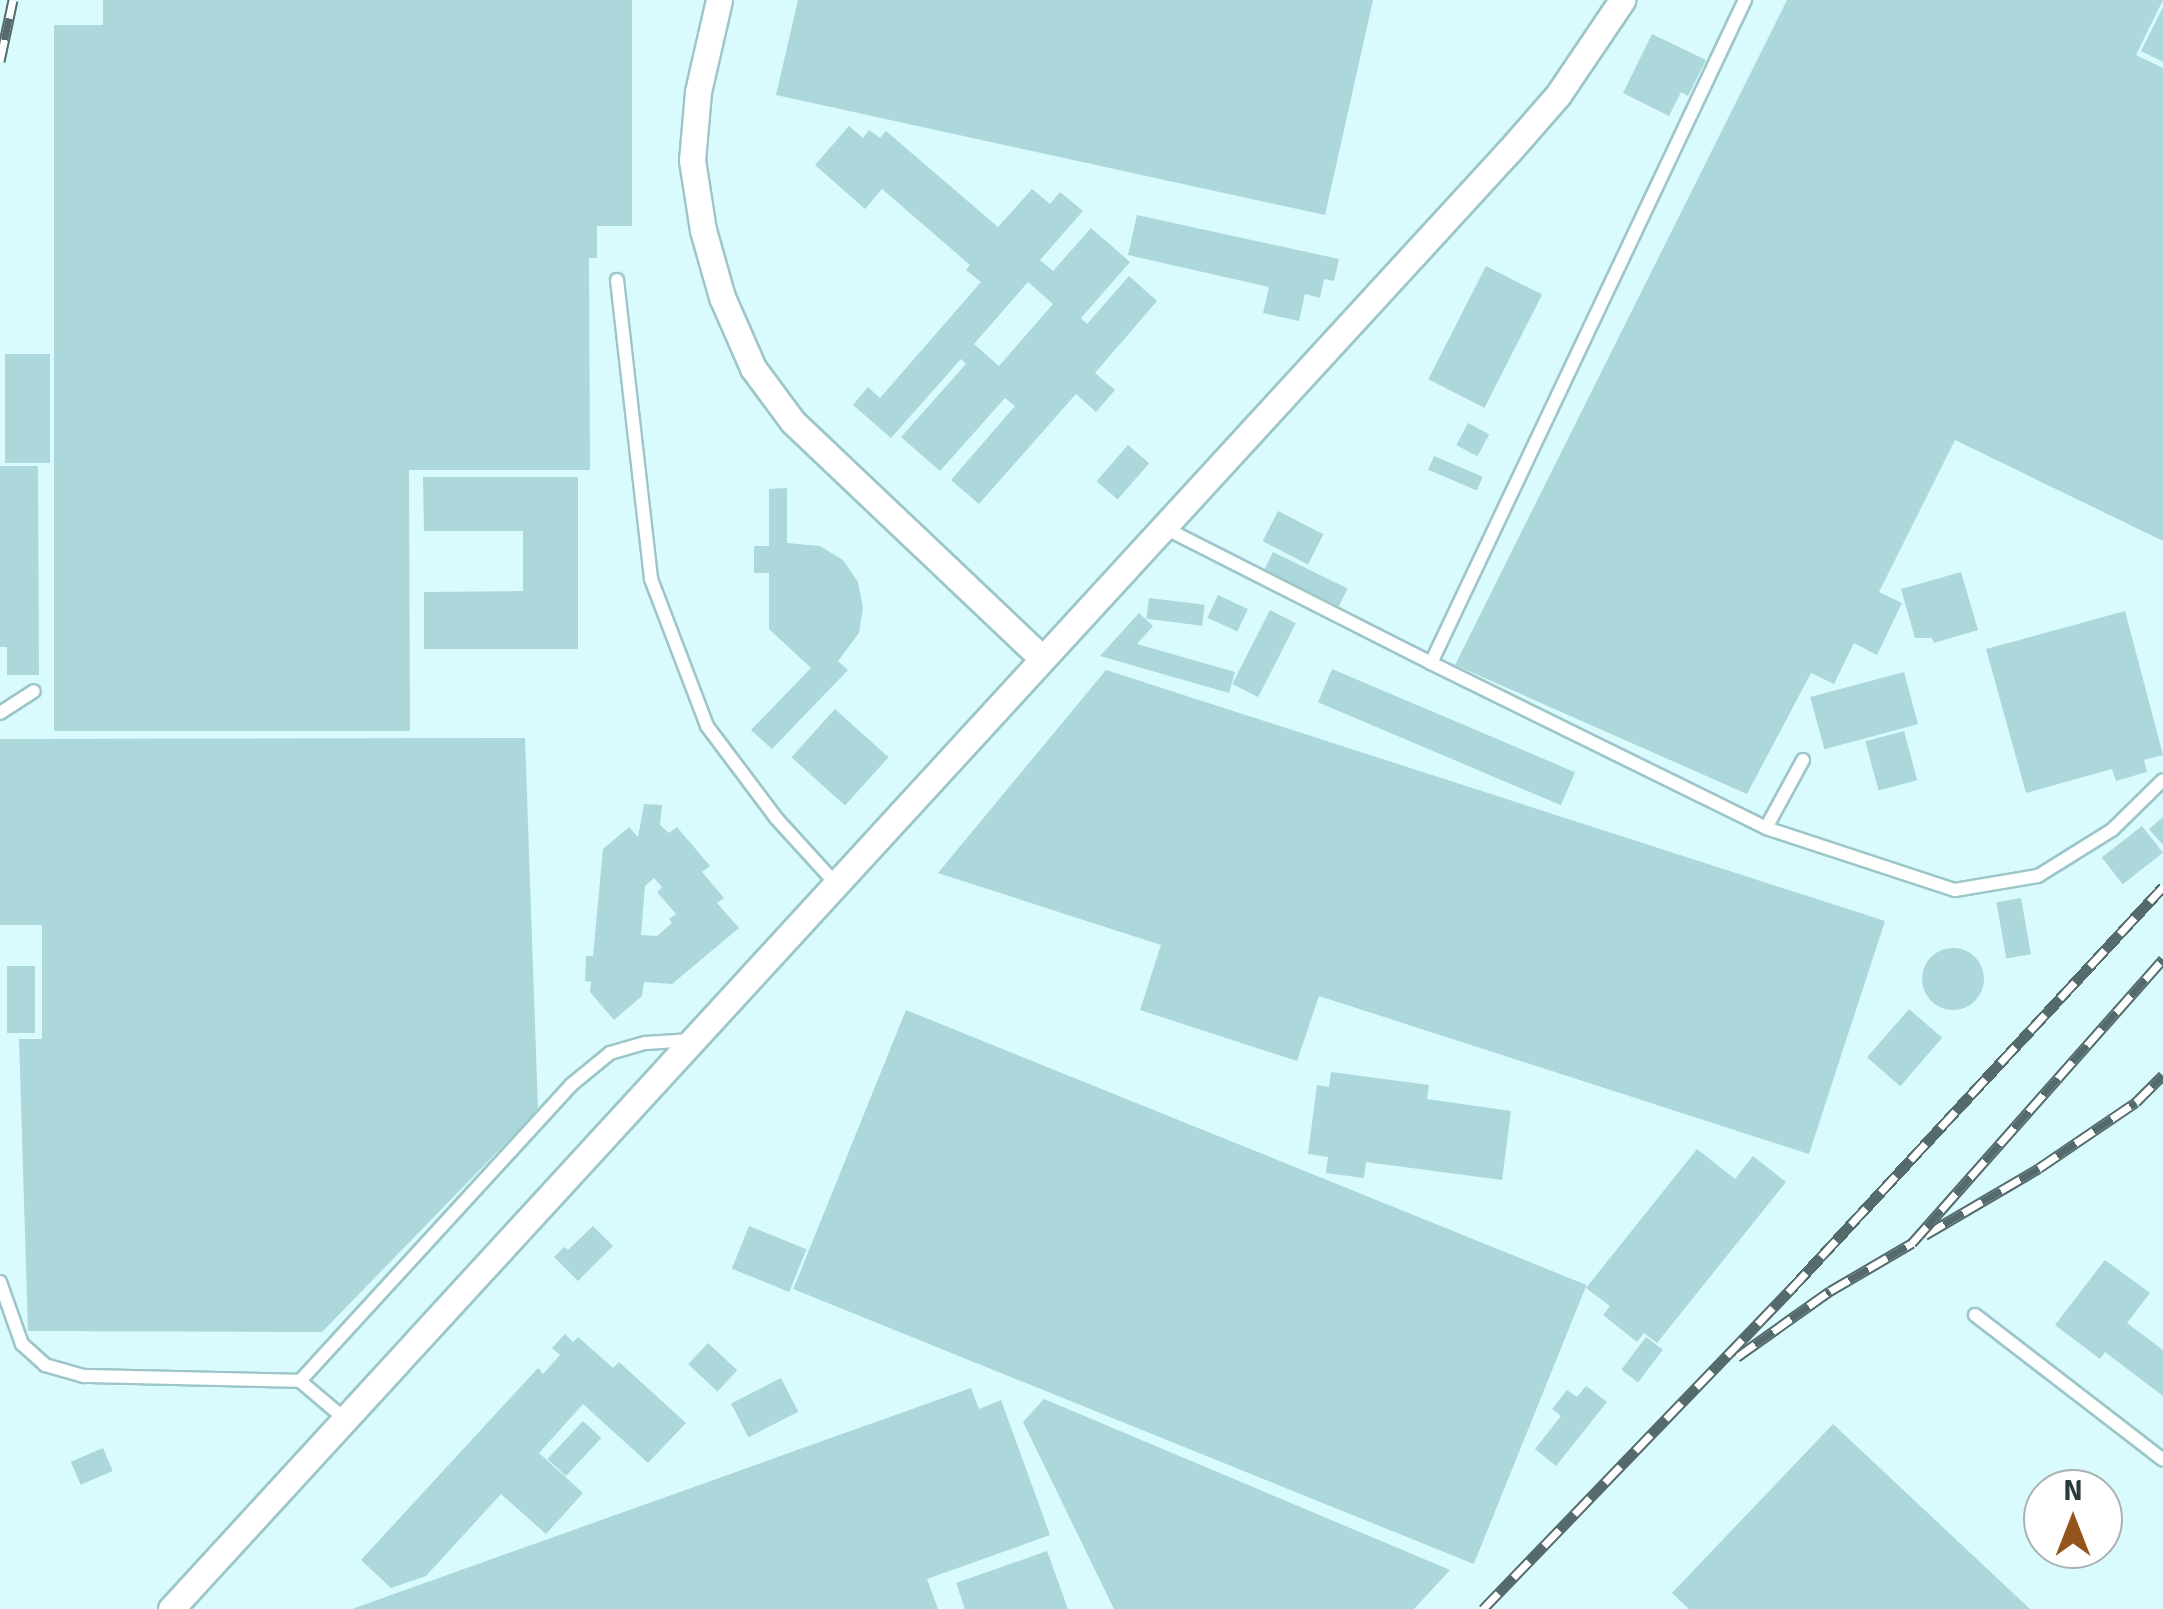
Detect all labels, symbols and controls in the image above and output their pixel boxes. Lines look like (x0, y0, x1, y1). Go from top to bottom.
north arrow (2023, 1469, 2123, 1569)
text: N (2063, 1474, 2083, 1508)

